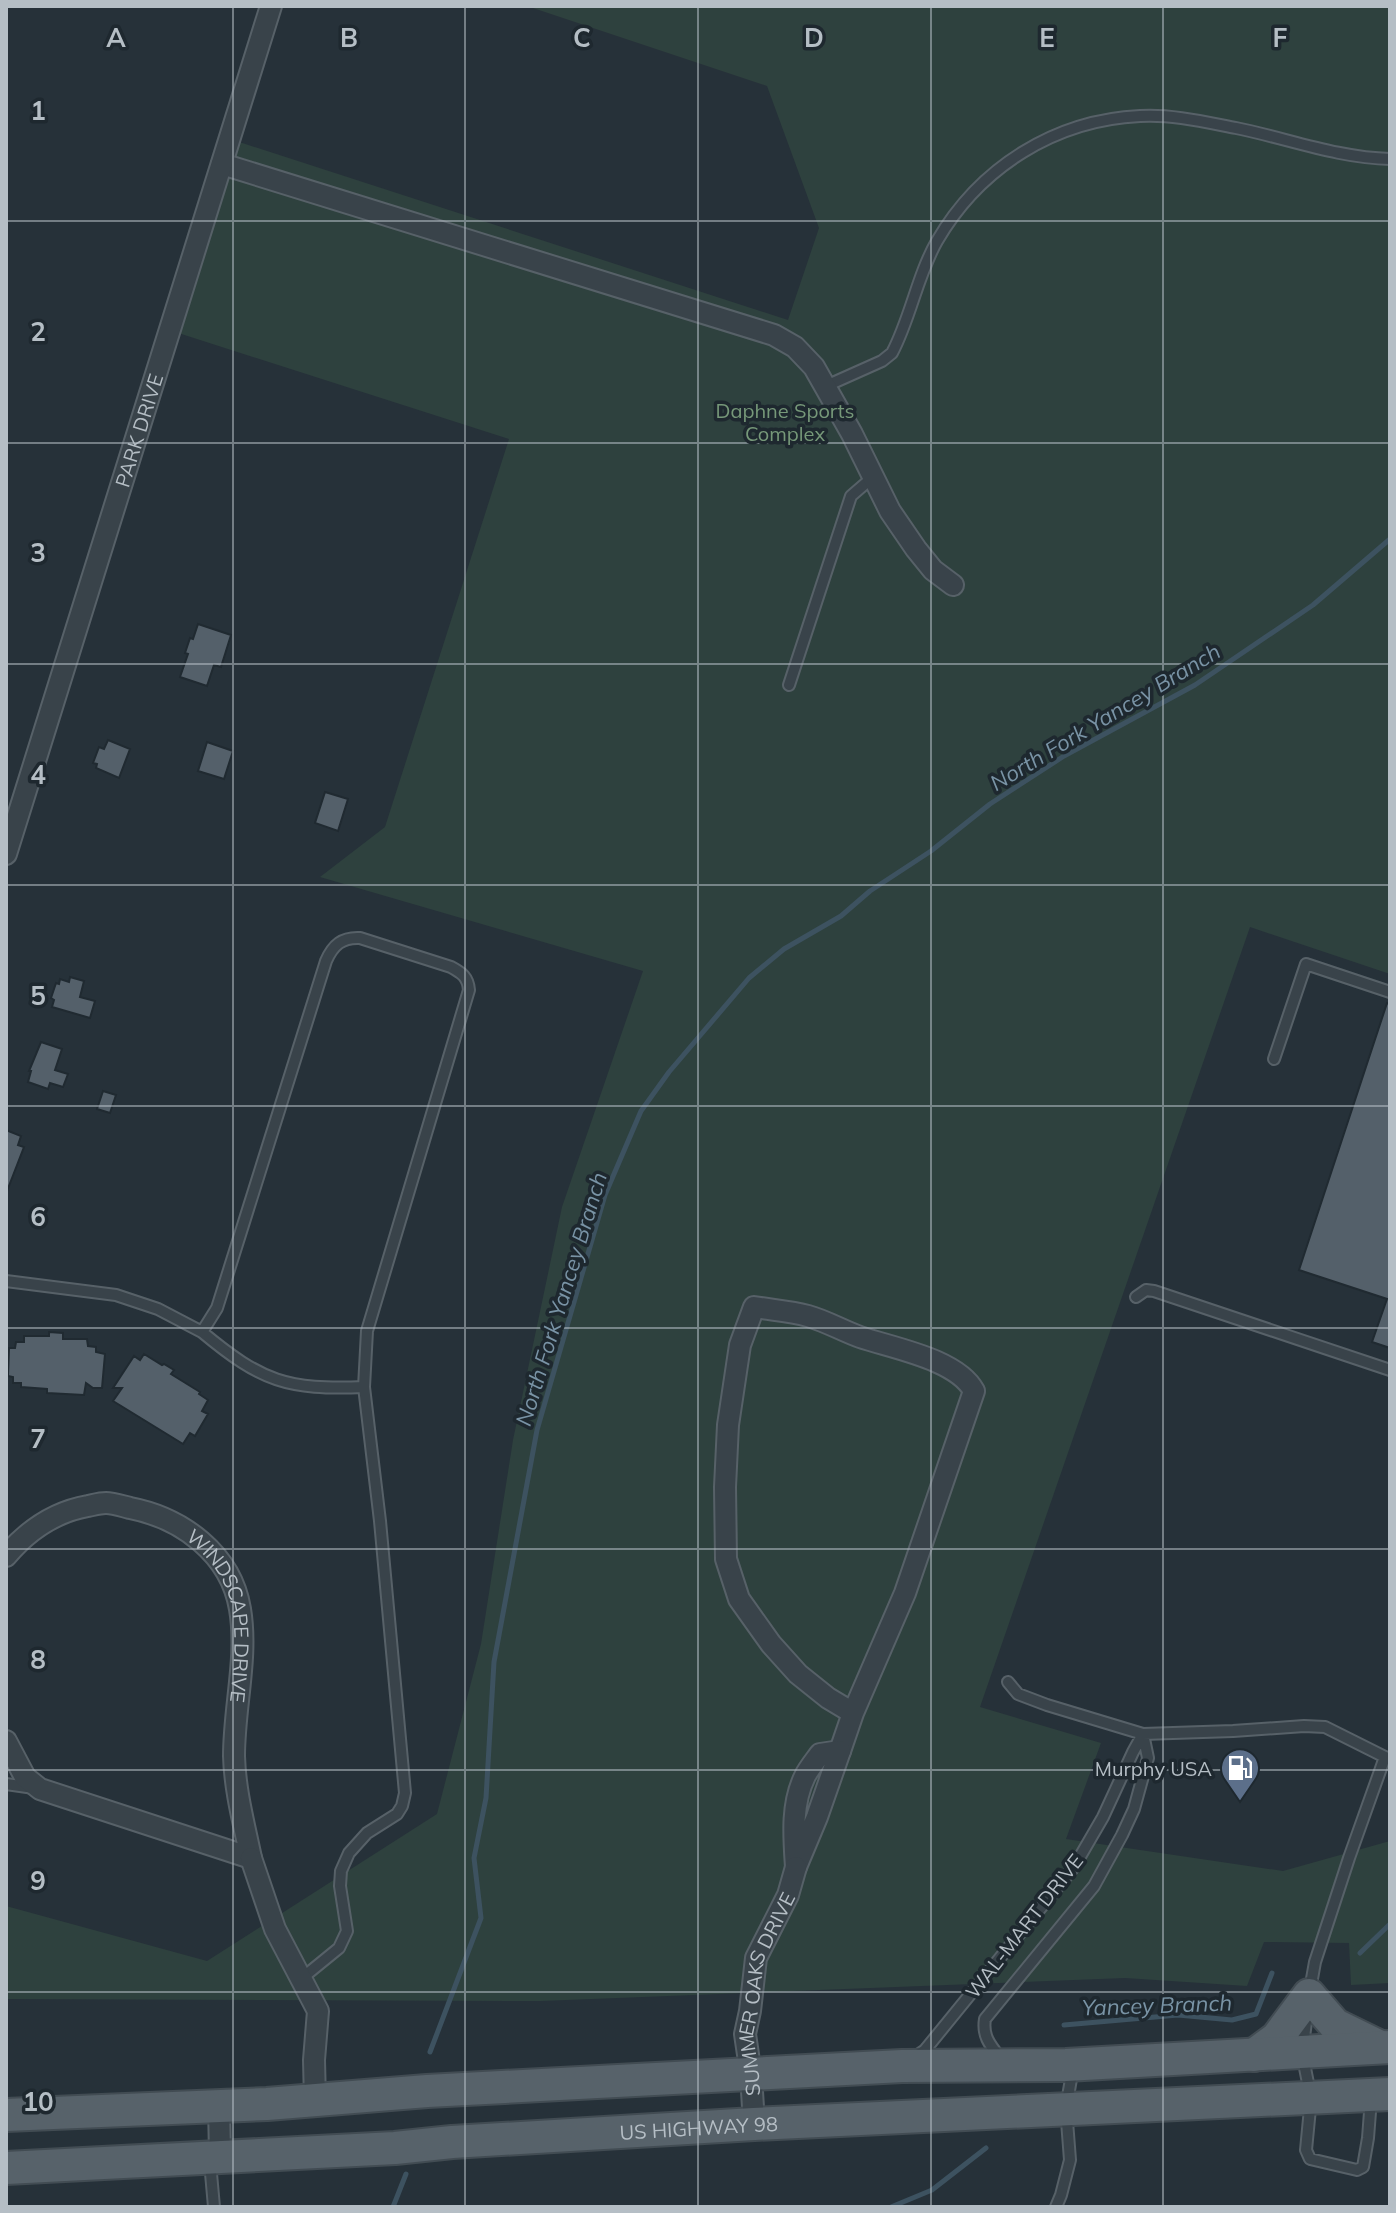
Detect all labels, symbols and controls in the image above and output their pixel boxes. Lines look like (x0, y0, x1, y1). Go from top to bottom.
text: A (106, 21, 126, 54)
text: B (340, 21, 358, 54)
text: C (573, 21, 591, 54)
text: D (804, 21, 824, 54)
text: E (1039, 21, 1055, 54)
text: F (1273, 21, 1288, 54)
text: 1 (30, 94, 46, 127)
text: 2 (30, 315, 46, 348)
street label: PARK DRIVE (109, 370, 168, 490)
park label: Daphne Sports Complex (715, 398, 855, 446)
text: 3 (30, 536, 46, 569)
water label: North Fork Yancey Branch (985, 637, 1225, 797)
text: 4 (30, 758, 46, 791)
text: 5 (30, 979, 46, 1012)
water label: North Fork Yancey Branch (509, 1169, 613, 1429)
text: 6 (30, 1200, 46, 1233)
text: 7 (30, 1422, 46, 1455)
street label: WINDSCAPE DRIVE (182, 1523, 255, 1704)
text: 8 (30, 1643, 46, 1676)
fuel station icon: Murphy USA (1219, 1747, 1261, 1802)
place label: Murphy USA (1095, 1756, 1212, 1781)
street label: WAL-MART DRIVE (960, 1849, 1088, 2003)
text: 9 (30, 1864, 46, 1897)
street label: SUMMER OAKS DRIVE (733, 1888, 800, 2097)
water label: Yancey Branch (1081, 1988, 1233, 2022)
text: 10 (22, 2085, 54, 2118)
street label: US HIGHWAY 98 (619, 2110, 779, 2144)

